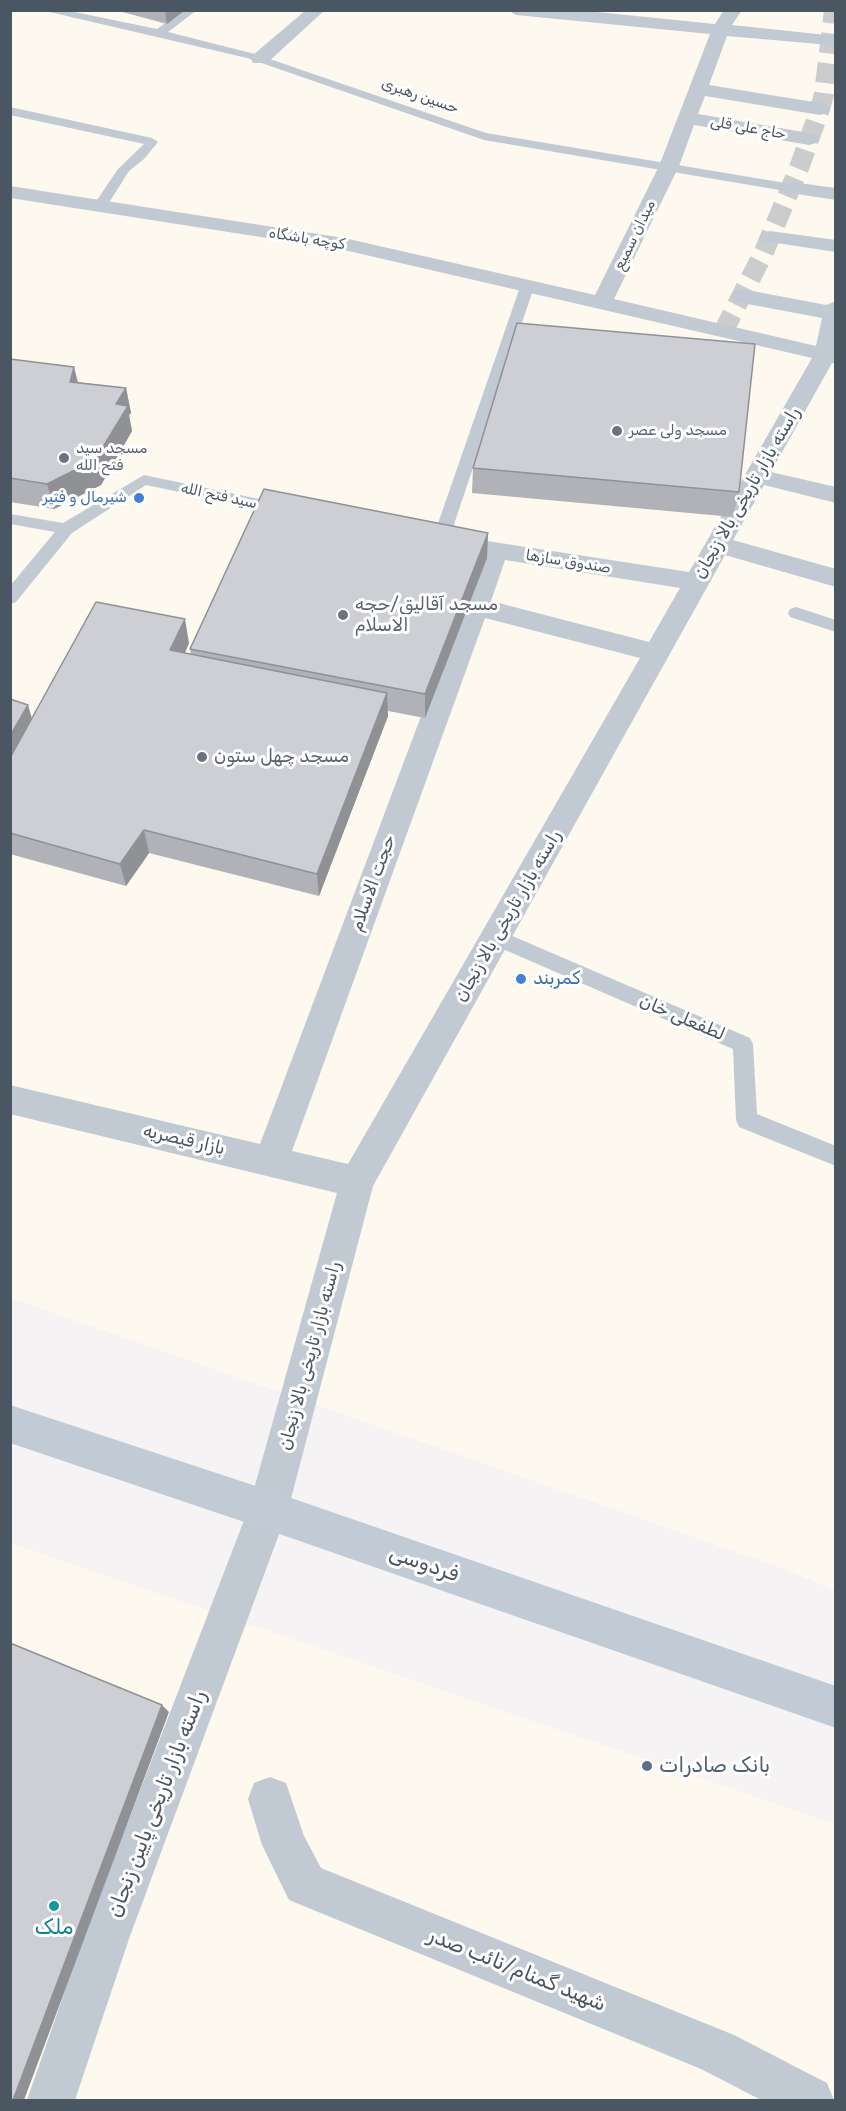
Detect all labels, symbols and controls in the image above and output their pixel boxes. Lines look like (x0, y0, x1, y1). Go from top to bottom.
street label: حسین رهبری (379, 74, 461, 118)
street label: حاج علی قلی (709, 113, 787, 143)
street label: میدان سمیع (610, 197, 660, 273)
street label: کوچه باشگاه (268, 224, 346, 254)
street label: راسته بازار تاریخی بالا زنجان (689, 403, 805, 583)
place label: مسجد ولی عصر (629, 422, 727, 440)
marker: مسجد ولی عصر (610, 424, 624, 438)
place label: مسجد سید فتح الله (76, 440, 147, 475)
marker: مسجد سید فتح الله (57, 451, 71, 465)
street label: سید فتح الله (179, 479, 259, 513)
place label: شیرمال و فتیر (43, 489, 127, 507)
marker: شیرمال و فتیر (132, 491, 146, 505)
street label: صندوق سازها (524, 546, 612, 578)
place label: مسجد آقالیق/حجه الاسلام (355, 594, 498, 636)
marker: مسجد آقالیق/حجه الاسلام (336, 608, 350, 622)
place label: مسجد چهل ستون (214, 746, 349, 768)
marker: مسجد چهل ستون (195, 750, 209, 764)
street label: راسته بازار تاریخی بالا زنجان (450, 826, 566, 1006)
street label: حجت الاسلام (346, 832, 400, 934)
place label: کمربند (533, 968, 580, 990)
marker: کمربند (514, 972, 528, 986)
street label: لطفعلی خان (636, 990, 728, 1046)
street label: بازار قیصریه (141, 1120, 227, 1160)
street label: راسته بازار تاریخی بالا زنجان (274, 1259, 346, 1453)
street label: فردوسی (386, 1540, 462, 1588)
street label: راسته بازار تاریخی پایین زنجان (102, 1687, 212, 1921)
place label: بانک صادرات (659, 1753, 770, 1779)
marker: بانک صادرات (640, 1759, 654, 1773)
marker: ملک (47, 1899, 61, 1913)
place label: ملک (35, 1915, 73, 1941)
street label: شهید گمنام/نائب صدر (424, 1923, 610, 2017)

